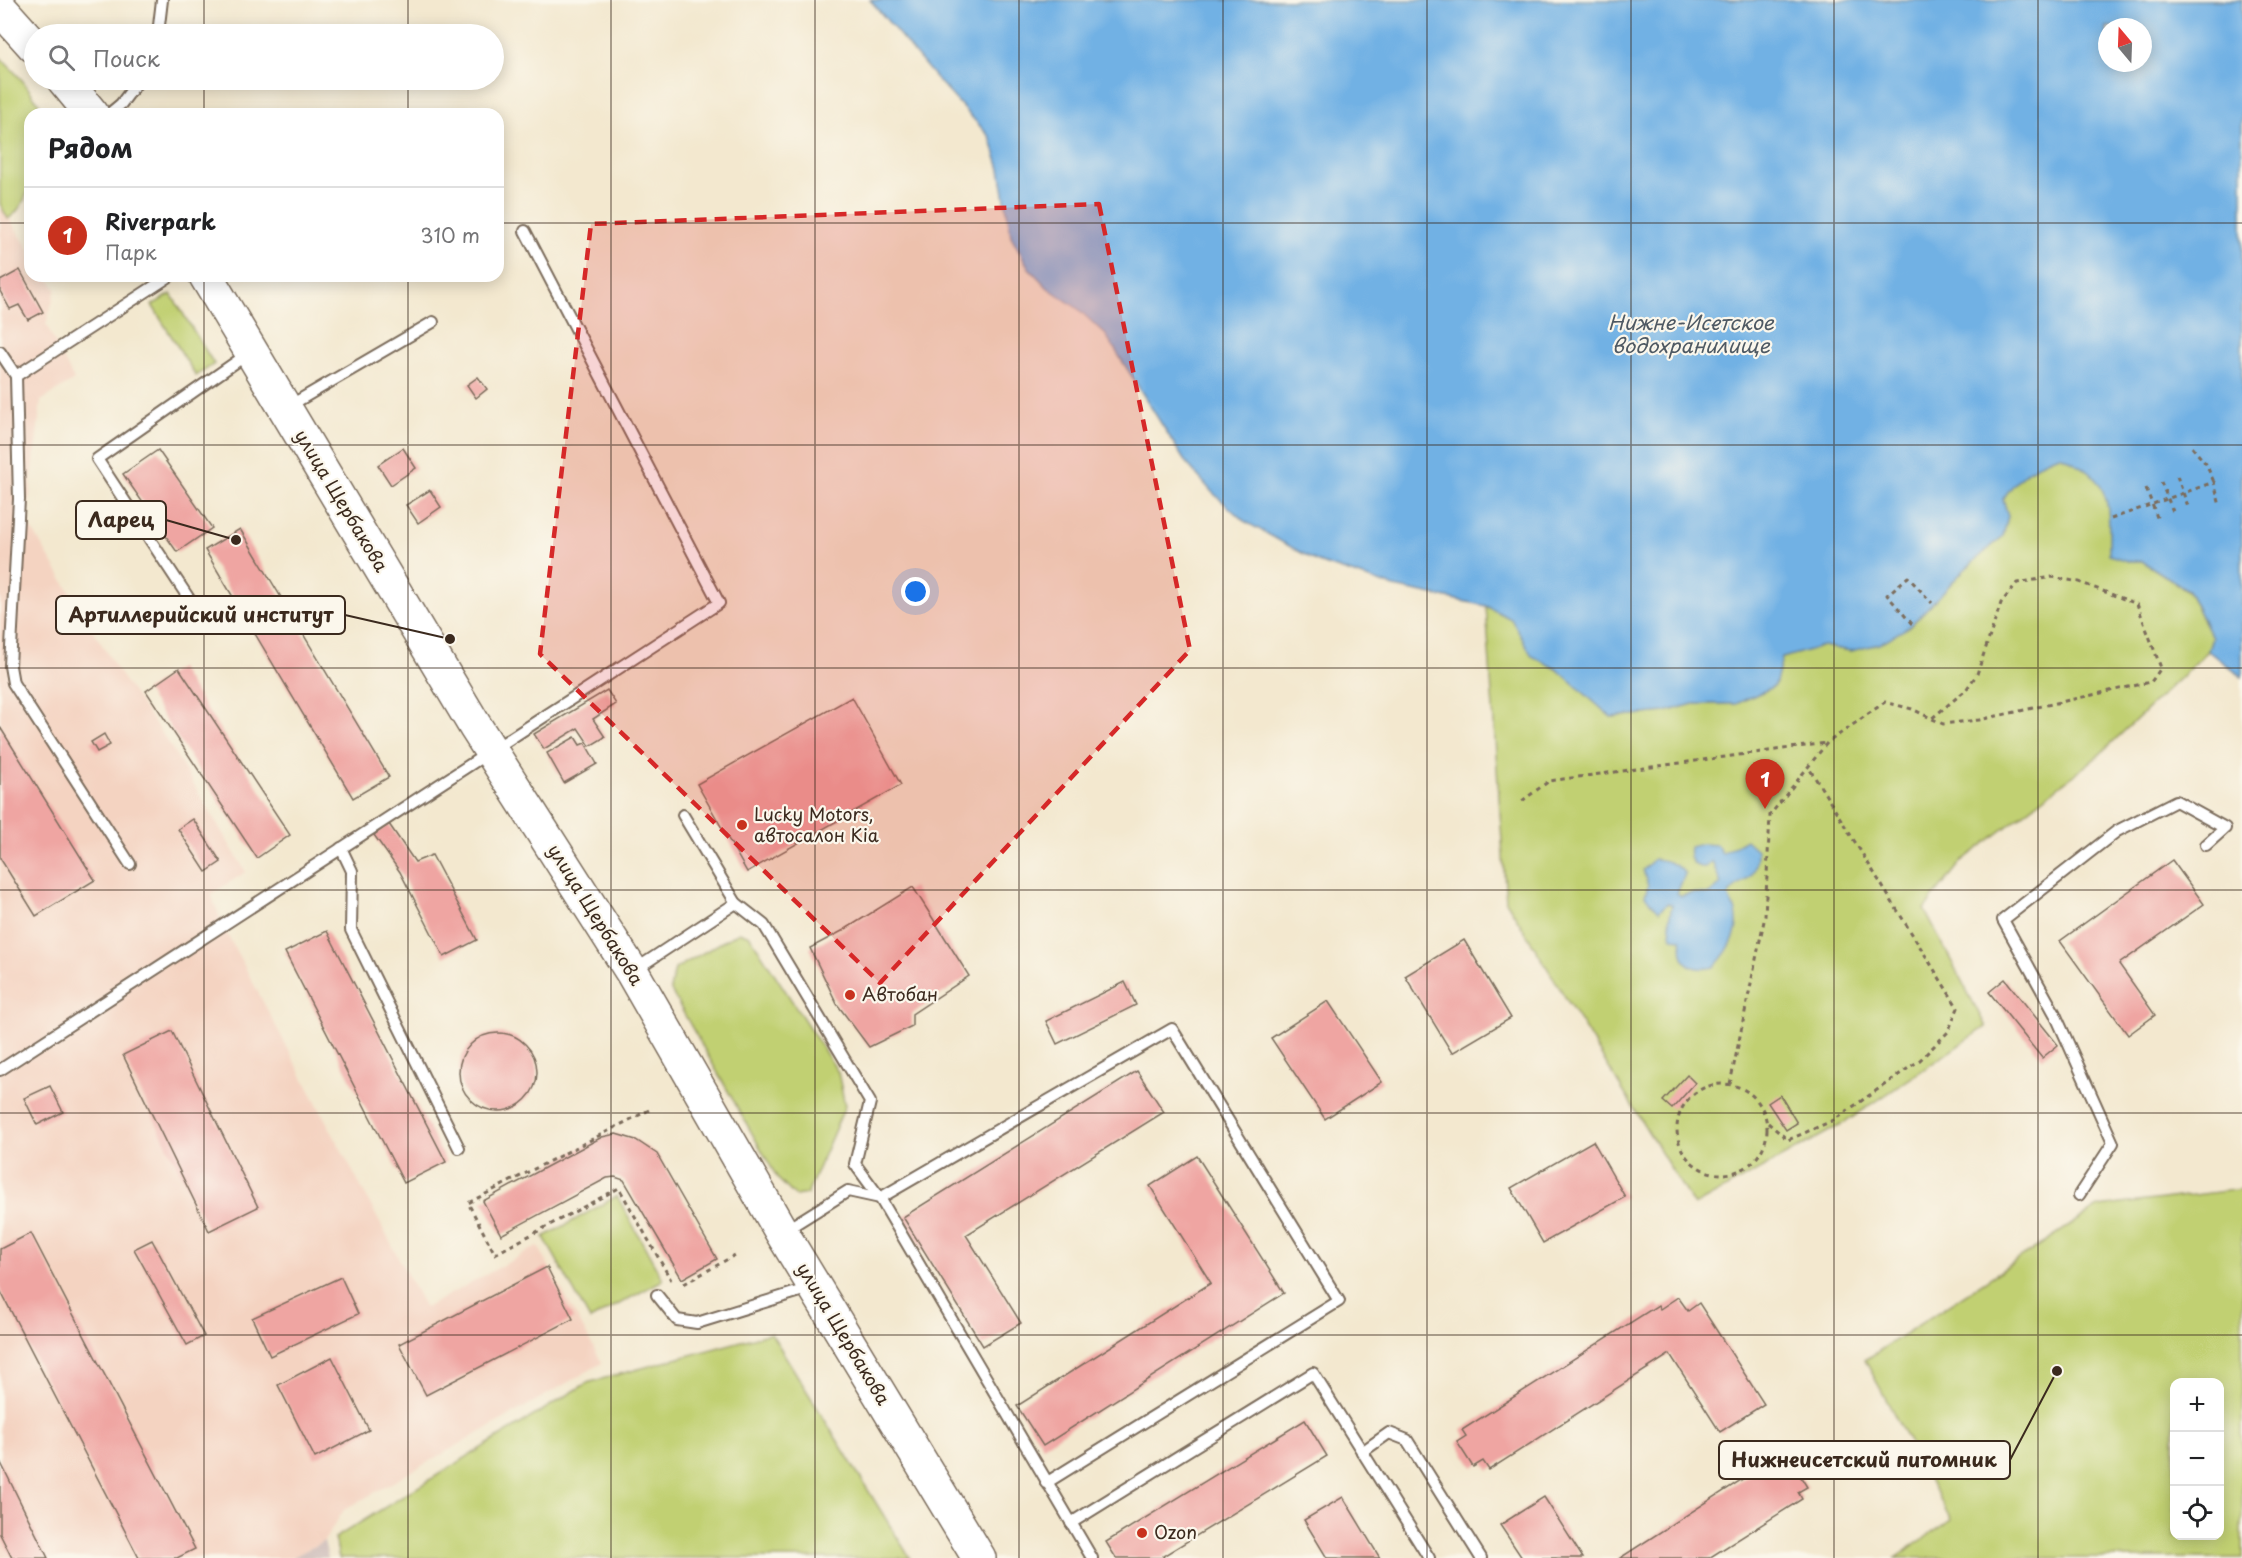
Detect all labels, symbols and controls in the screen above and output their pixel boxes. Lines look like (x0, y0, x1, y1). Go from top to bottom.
north arrow (2098, 18, 2152, 72)
search box (24, 24, 504, 90)
icon: search (45, 41, 78, 74)
text: Поиск (93, 41, 160, 74)
text: Рядом (48, 128, 133, 167)
text: Riverpark (105, 204, 216, 237)
text: 1 (63, 220, 72, 250)
text: 310 m (420, 220, 480, 250)
text: Парк (105, 237, 157, 267)
water label: Нижне-Исетское водохранилище (1608, 307, 1775, 360)
street label: улица Щербакова (289, 424, 396, 577)
callout: Ларец (76, 501, 166, 539)
text: Ларец (88, 504, 154, 534)
your location (901, 577, 930, 606)
callout: Артиллерийский институт (56, 596, 345, 634)
text: Артиллерийский институт (69, 599, 334, 629)
pin: 1 (1746, 760, 1784, 809)
place label: Lucky Motors, автосалон Kia (754, 800, 879, 848)
marker: Lucky Motors, автосалон Kia (735, 818, 749, 832)
street label: улица Щербакова (542, 838, 651, 991)
place label: Автобан (862, 980, 938, 1007)
marker: Автобан (843, 988, 857, 1002)
street label: улица Щербакова (791, 1257, 898, 1410)
map controls (2170, 1378, 2224, 1540)
button: + (2170, 1378, 2224, 1432)
button: − (2170, 1432, 2224, 1486)
callout: Нижнеисетский питомник (1719, 1441, 2010, 1479)
text: Нижнеисетский питомник (1731, 1444, 1997, 1474)
button: locate (2170, 1486, 2224, 1540)
place label: Ozon (1154, 1518, 1197, 1545)
marker: Ozon (1135, 1526, 1149, 1540)

